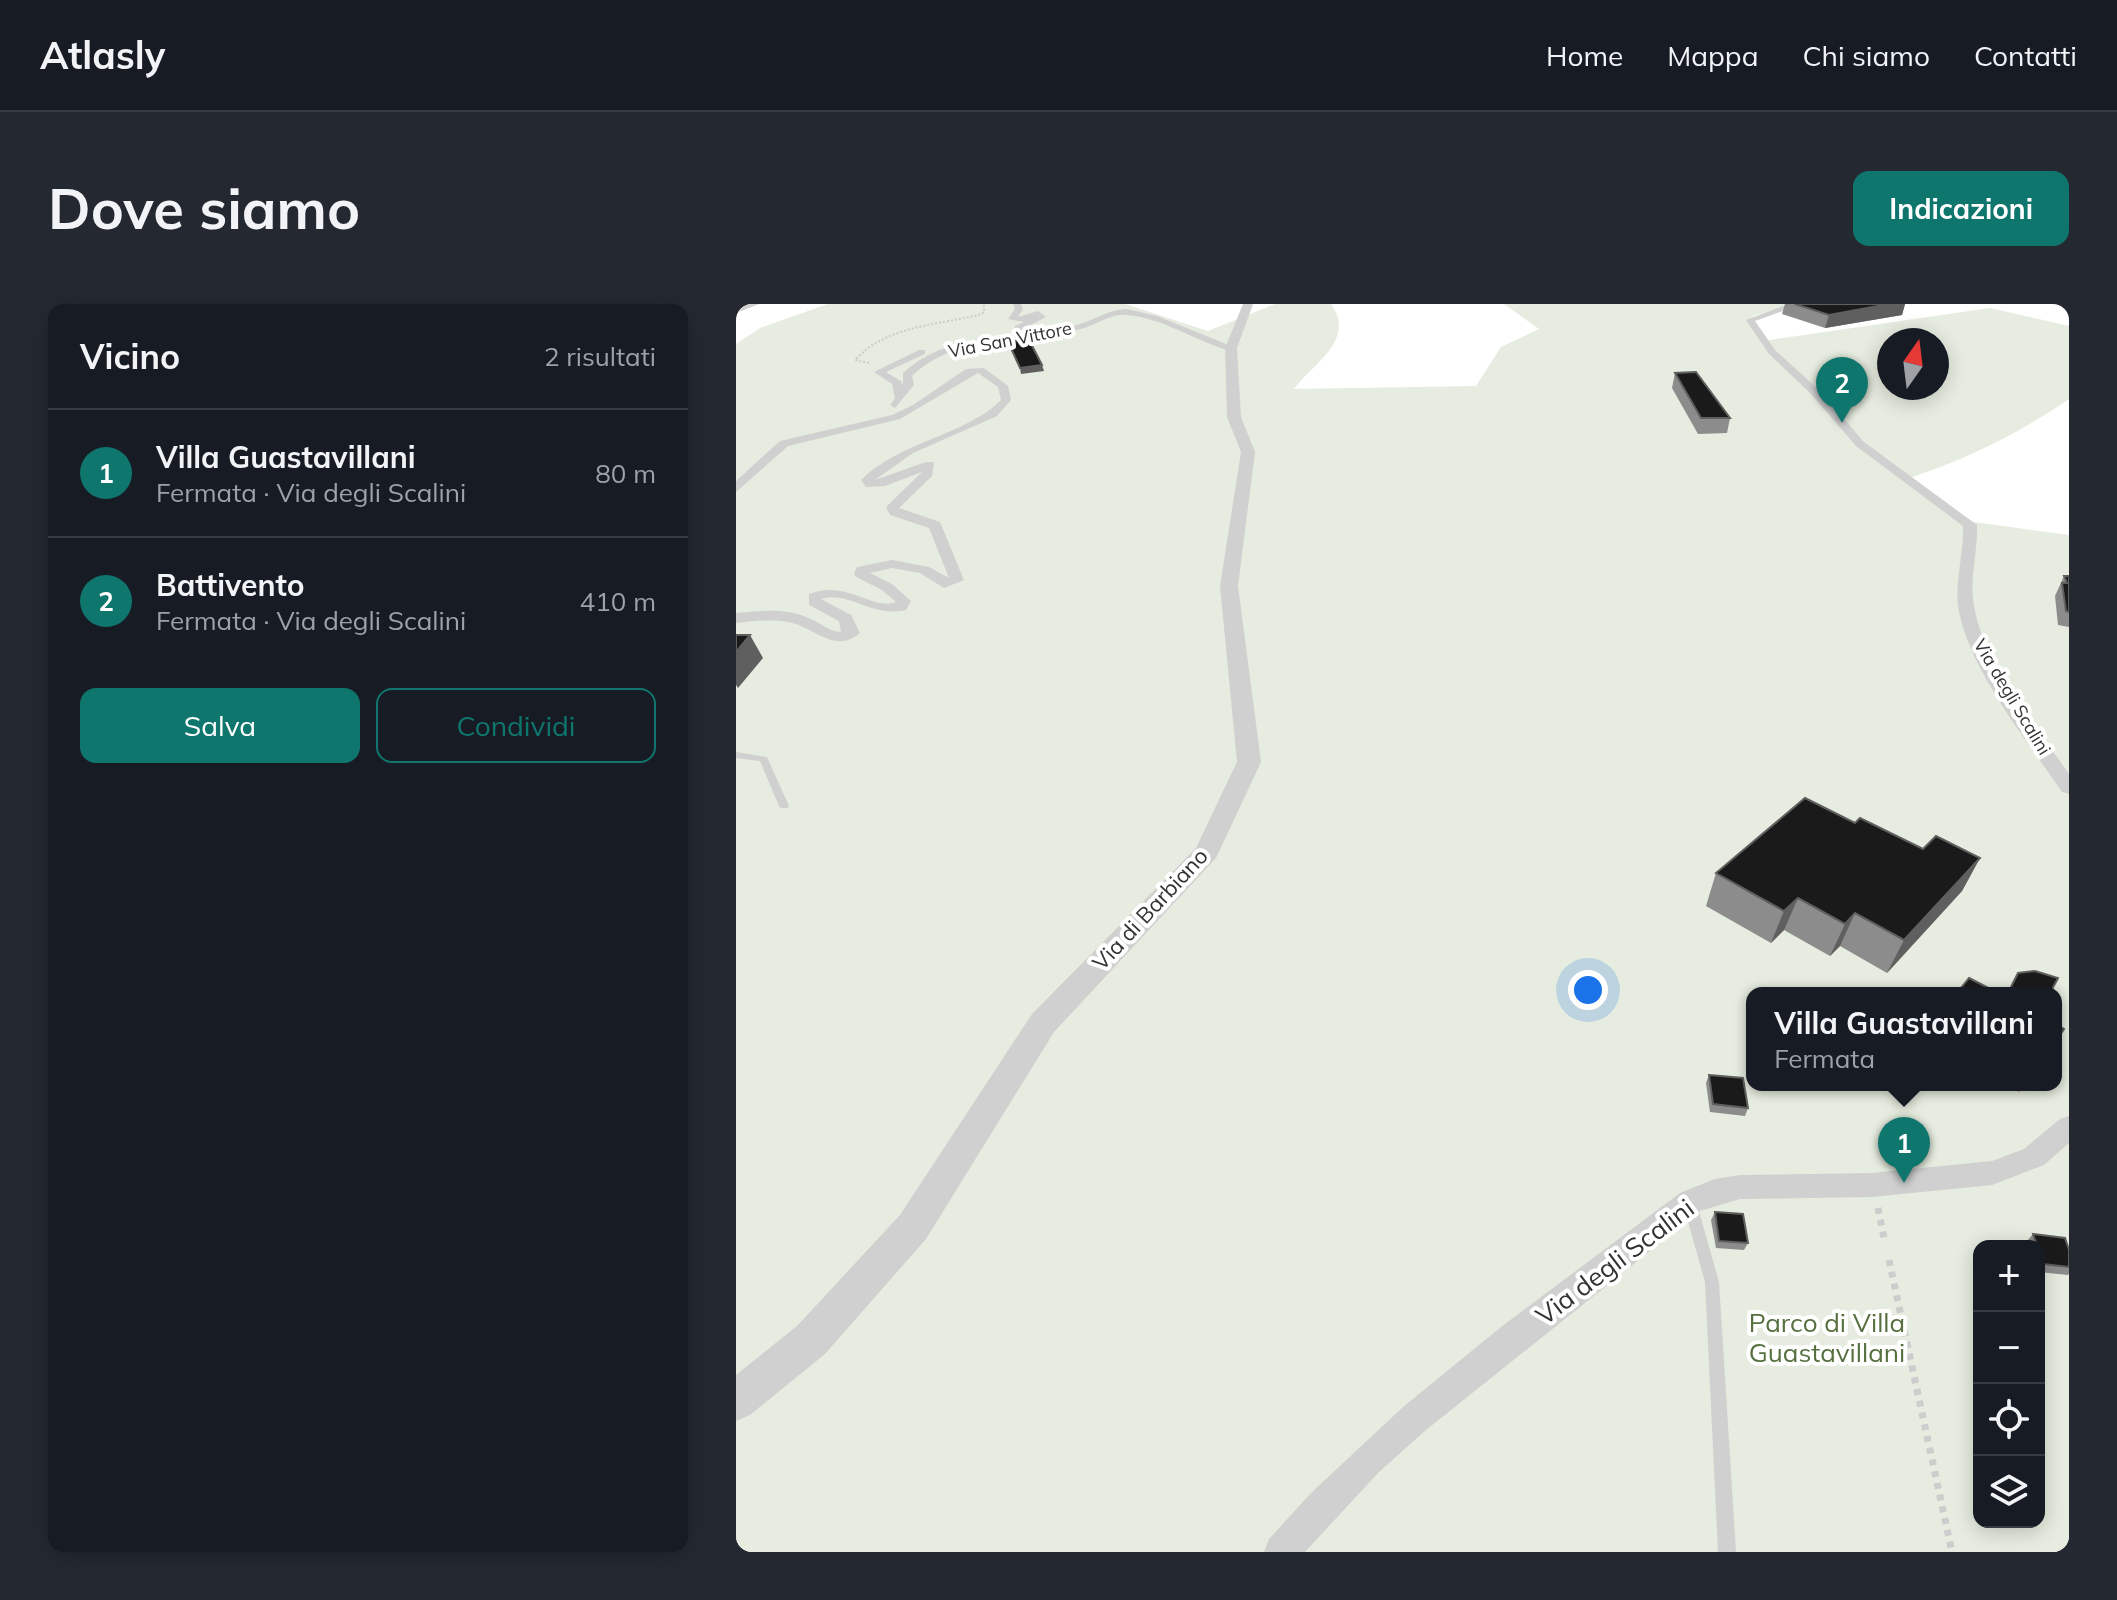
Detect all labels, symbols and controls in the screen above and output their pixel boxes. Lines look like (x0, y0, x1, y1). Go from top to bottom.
text: Atlasly (40, 31, 165, 79)
text: Home (1546, 38, 1623, 73)
text: Mappa (1667, 38, 1758, 73)
text: Chi siamo (1802, 38, 1930, 73)
text: Contatti (1974, 38, 2077, 73)
button: Indicazioni (1853, 171, 2069, 246)
text: Dove siamo (48, 173, 360, 243)
street label: Via San Vittore (946, 316, 1074, 363)
north arrow (1877, 328, 1949, 400)
text: Vicino (80, 335, 180, 378)
text: 2 risultati (544, 340, 656, 373)
pin: 2 (1816, 357, 1868, 423)
text: Villa Guastavillani (156, 438, 416, 476)
text: 1 (98, 457, 114, 490)
text: 80 m (595, 457, 656, 490)
text: Fermata · Via degli Scalini (156, 476, 466, 509)
text: Battivento (156, 566, 305, 604)
text: 2 (98, 585, 114, 618)
text: 410 m (580, 585, 656, 618)
text: Fermata · Via degli Scalini (156, 604, 466, 637)
street label: Via degli Scalini (1969, 635, 2056, 759)
button: Salva (80, 688, 360, 763)
button: Condividi (376, 688, 656, 763)
street label: Via di Barbiano (1086, 842, 1214, 976)
your location (1568, 970, 1608, 1010)
popup (1746, 987, 2062, 1091)
text: Villa Guastavillani (1774, 1004, 2034, 1042)
text: Fermata (1774, 1042, 1875, 1075)
pin: 1 (1878, 1117, 1930, 1183)
street label: Via degli Scalini (1529, 1191, 1700, 1332)
map controls (1973, 1240, 2045, 1528)
button: + (1973, 1240, 2045, 1312)
park label: Parco di Villa Guastavillani (1749, 1306, 1905, 1369)
button: − (1973, 1312, 2045, 1384)
button: locate (1973, 1384, 2045, 1456)
button: layers (1973, 1456, 2045, 1528)

